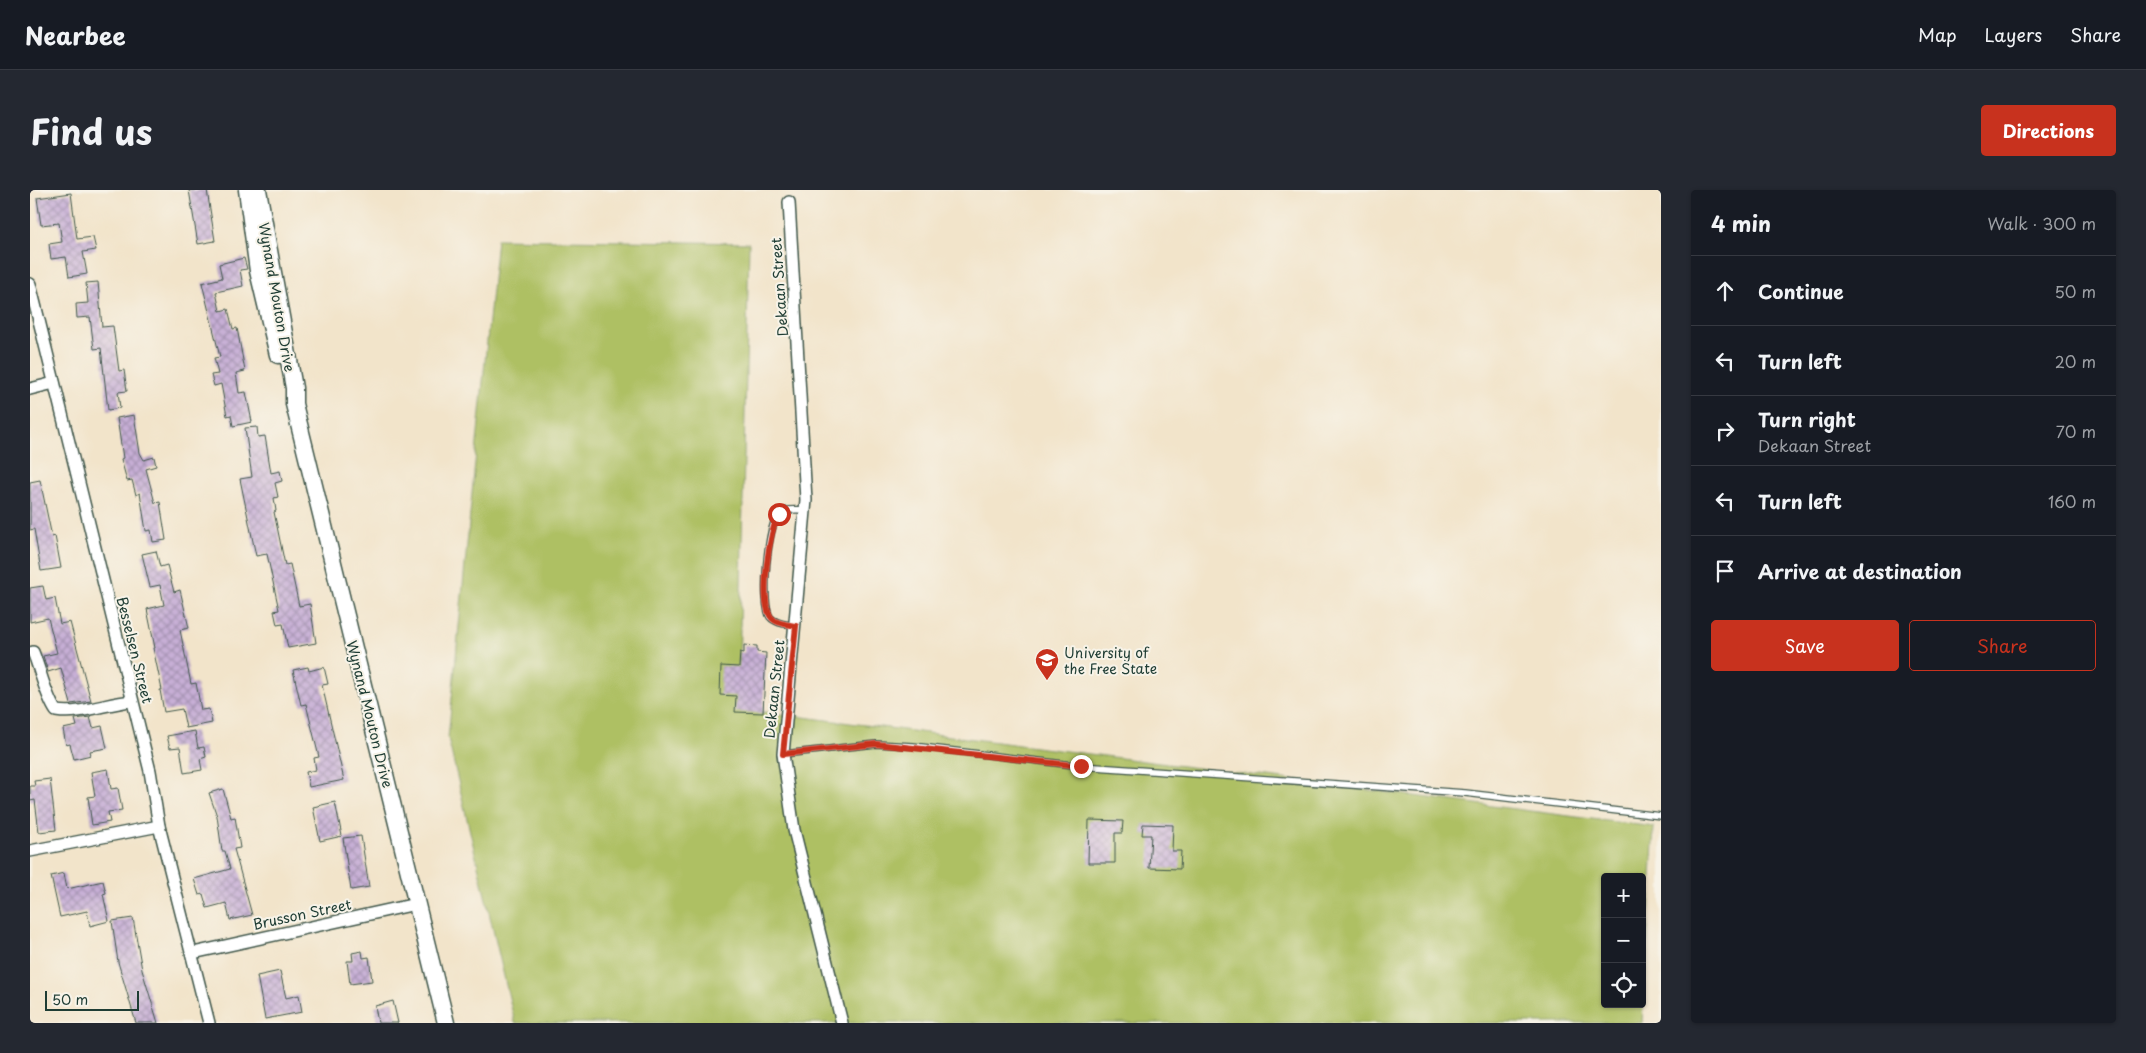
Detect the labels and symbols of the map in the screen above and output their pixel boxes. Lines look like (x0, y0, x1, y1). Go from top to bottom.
street label: Wynand Mouton Drive (254, 221, 300, 373)
street label: Dekaan Street (765, 237, 793, 337)
route start (768, 503, 791, 526)
street label: Besselsen Street (112, 594, 158, 706)
street label: Wynand Mouton Drive (342, 638, 398, 790)
street label: Dekaan Street (758, 638, 790, 739)
place label: University of the Free State (1064, 642, 1157, 679)
school or university icon: University of the Free State (1034, 647, 1060, 681)
route end (1070, 755, 1093, 778)
street label: Brusson Street (251, 893, 353, 935)
scale bar (45, 988, 139, 1011)

